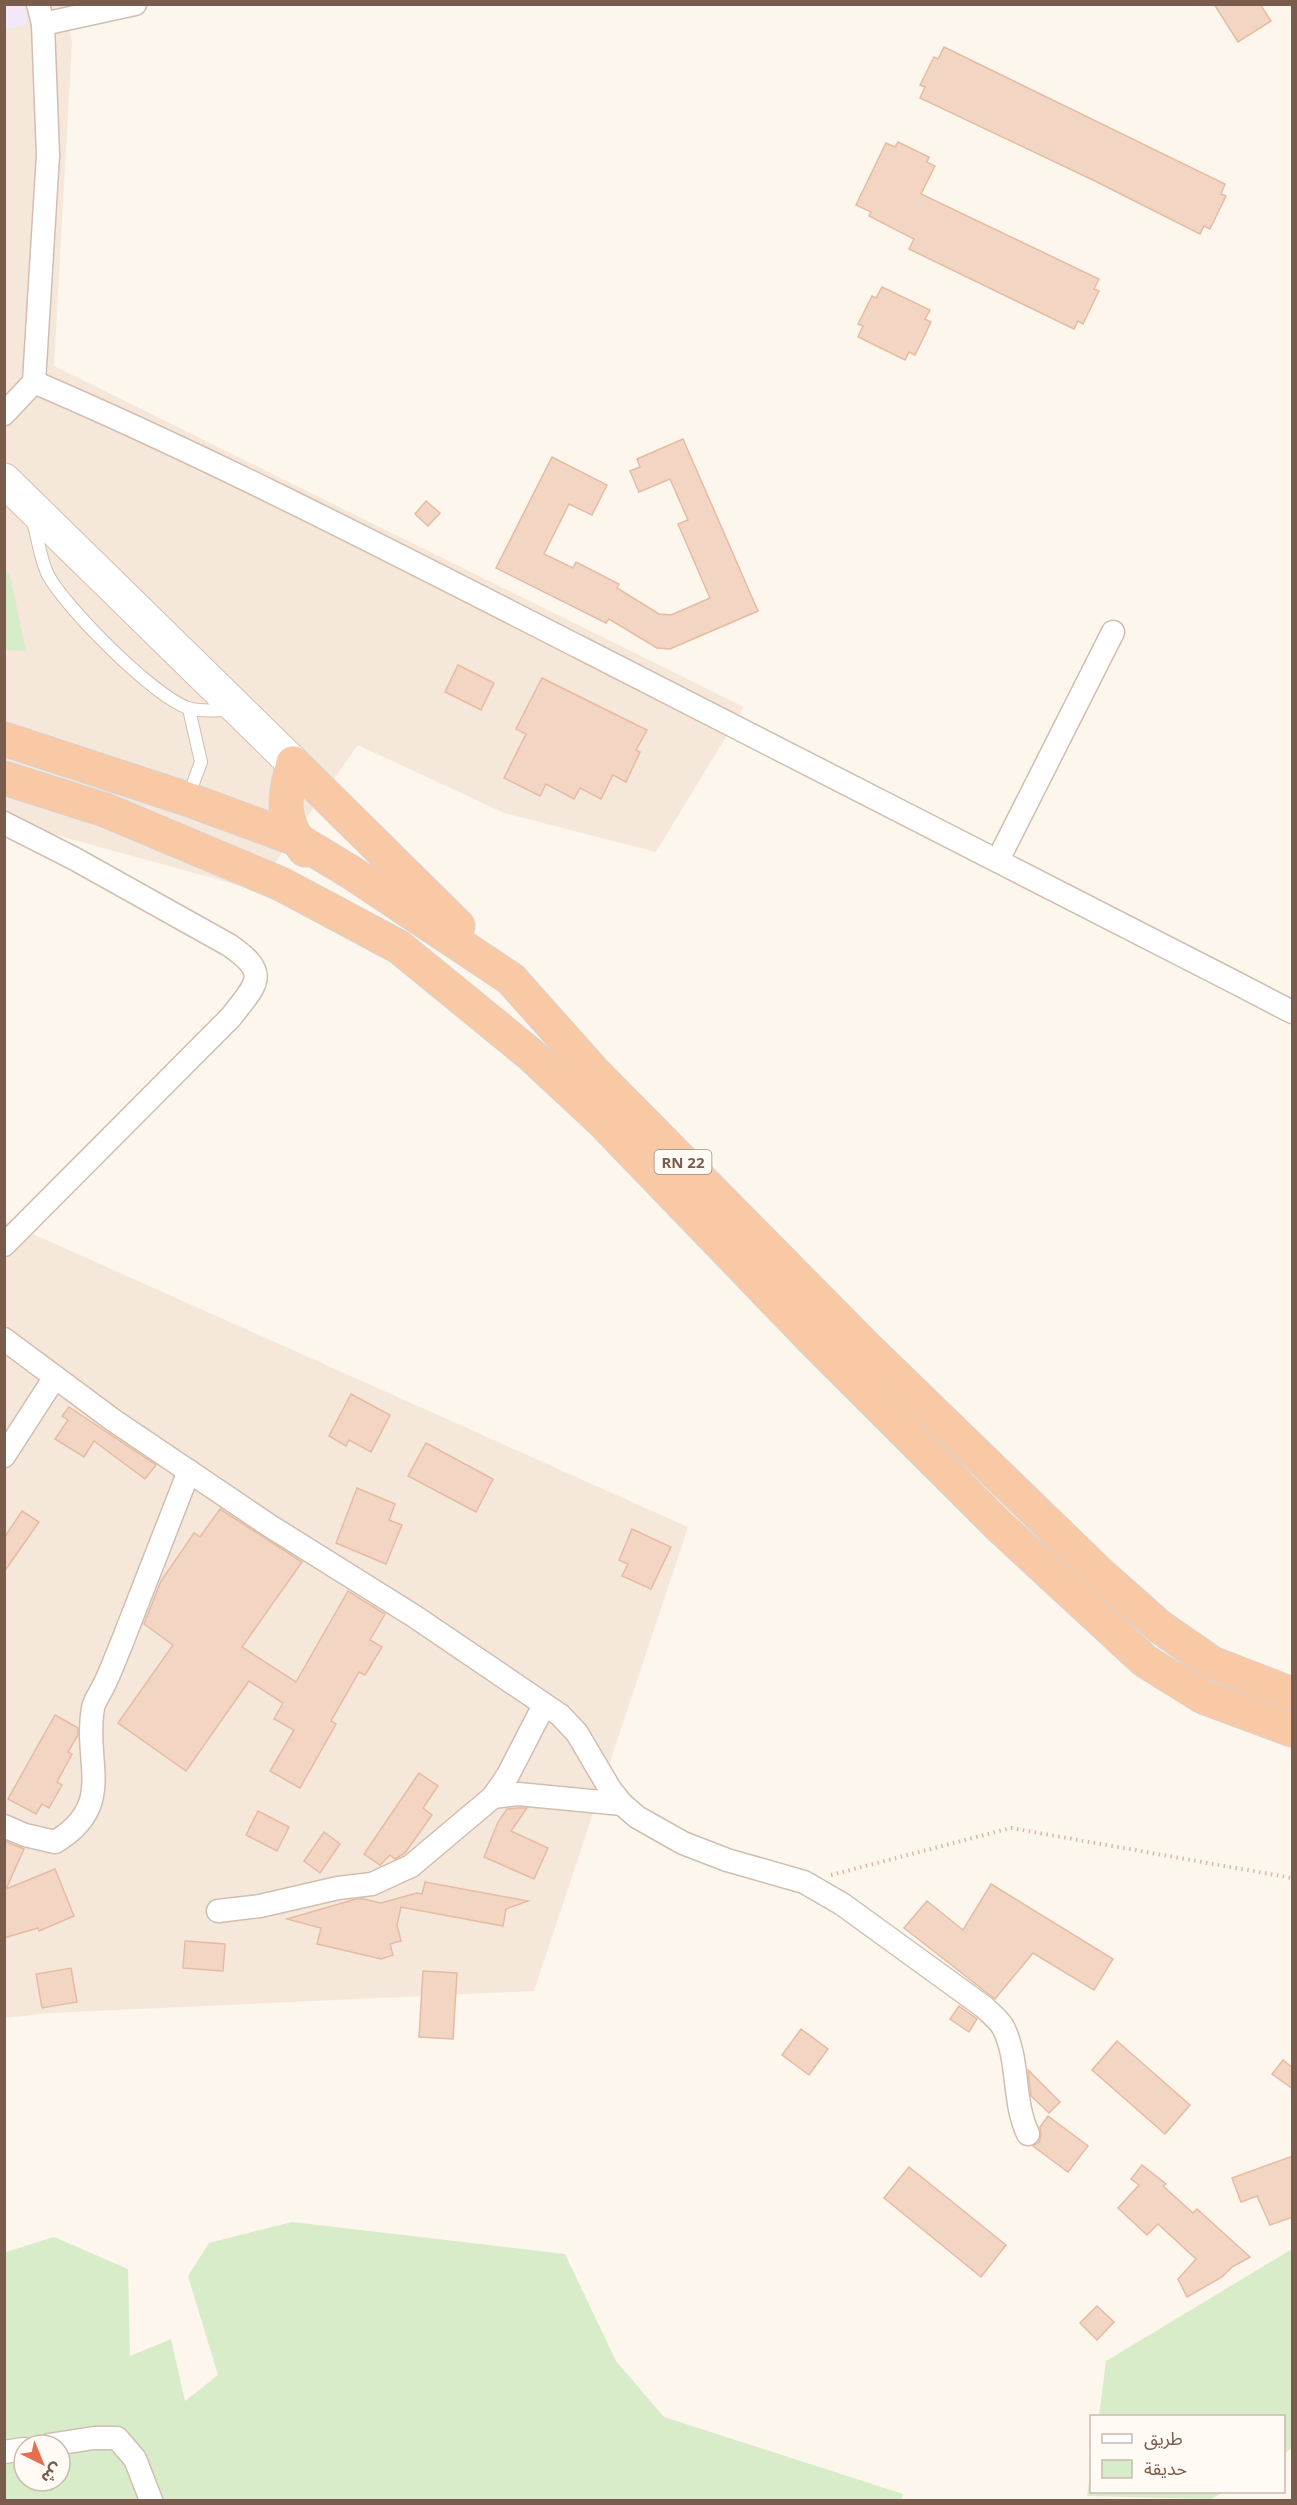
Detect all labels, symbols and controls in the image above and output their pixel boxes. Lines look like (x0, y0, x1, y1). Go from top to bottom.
road number: RN 22 (654, 1150, 712, 1174)
legend (1090, 2415, 1285, 2493)
text: طريق (1144, 2426, 1183, 2450)
north arrow (12, 2433, 72, 2493)
text: حديقة (1144, 2456, 1187, 2480)
text: ش (37, 2458, 68, 2490)

